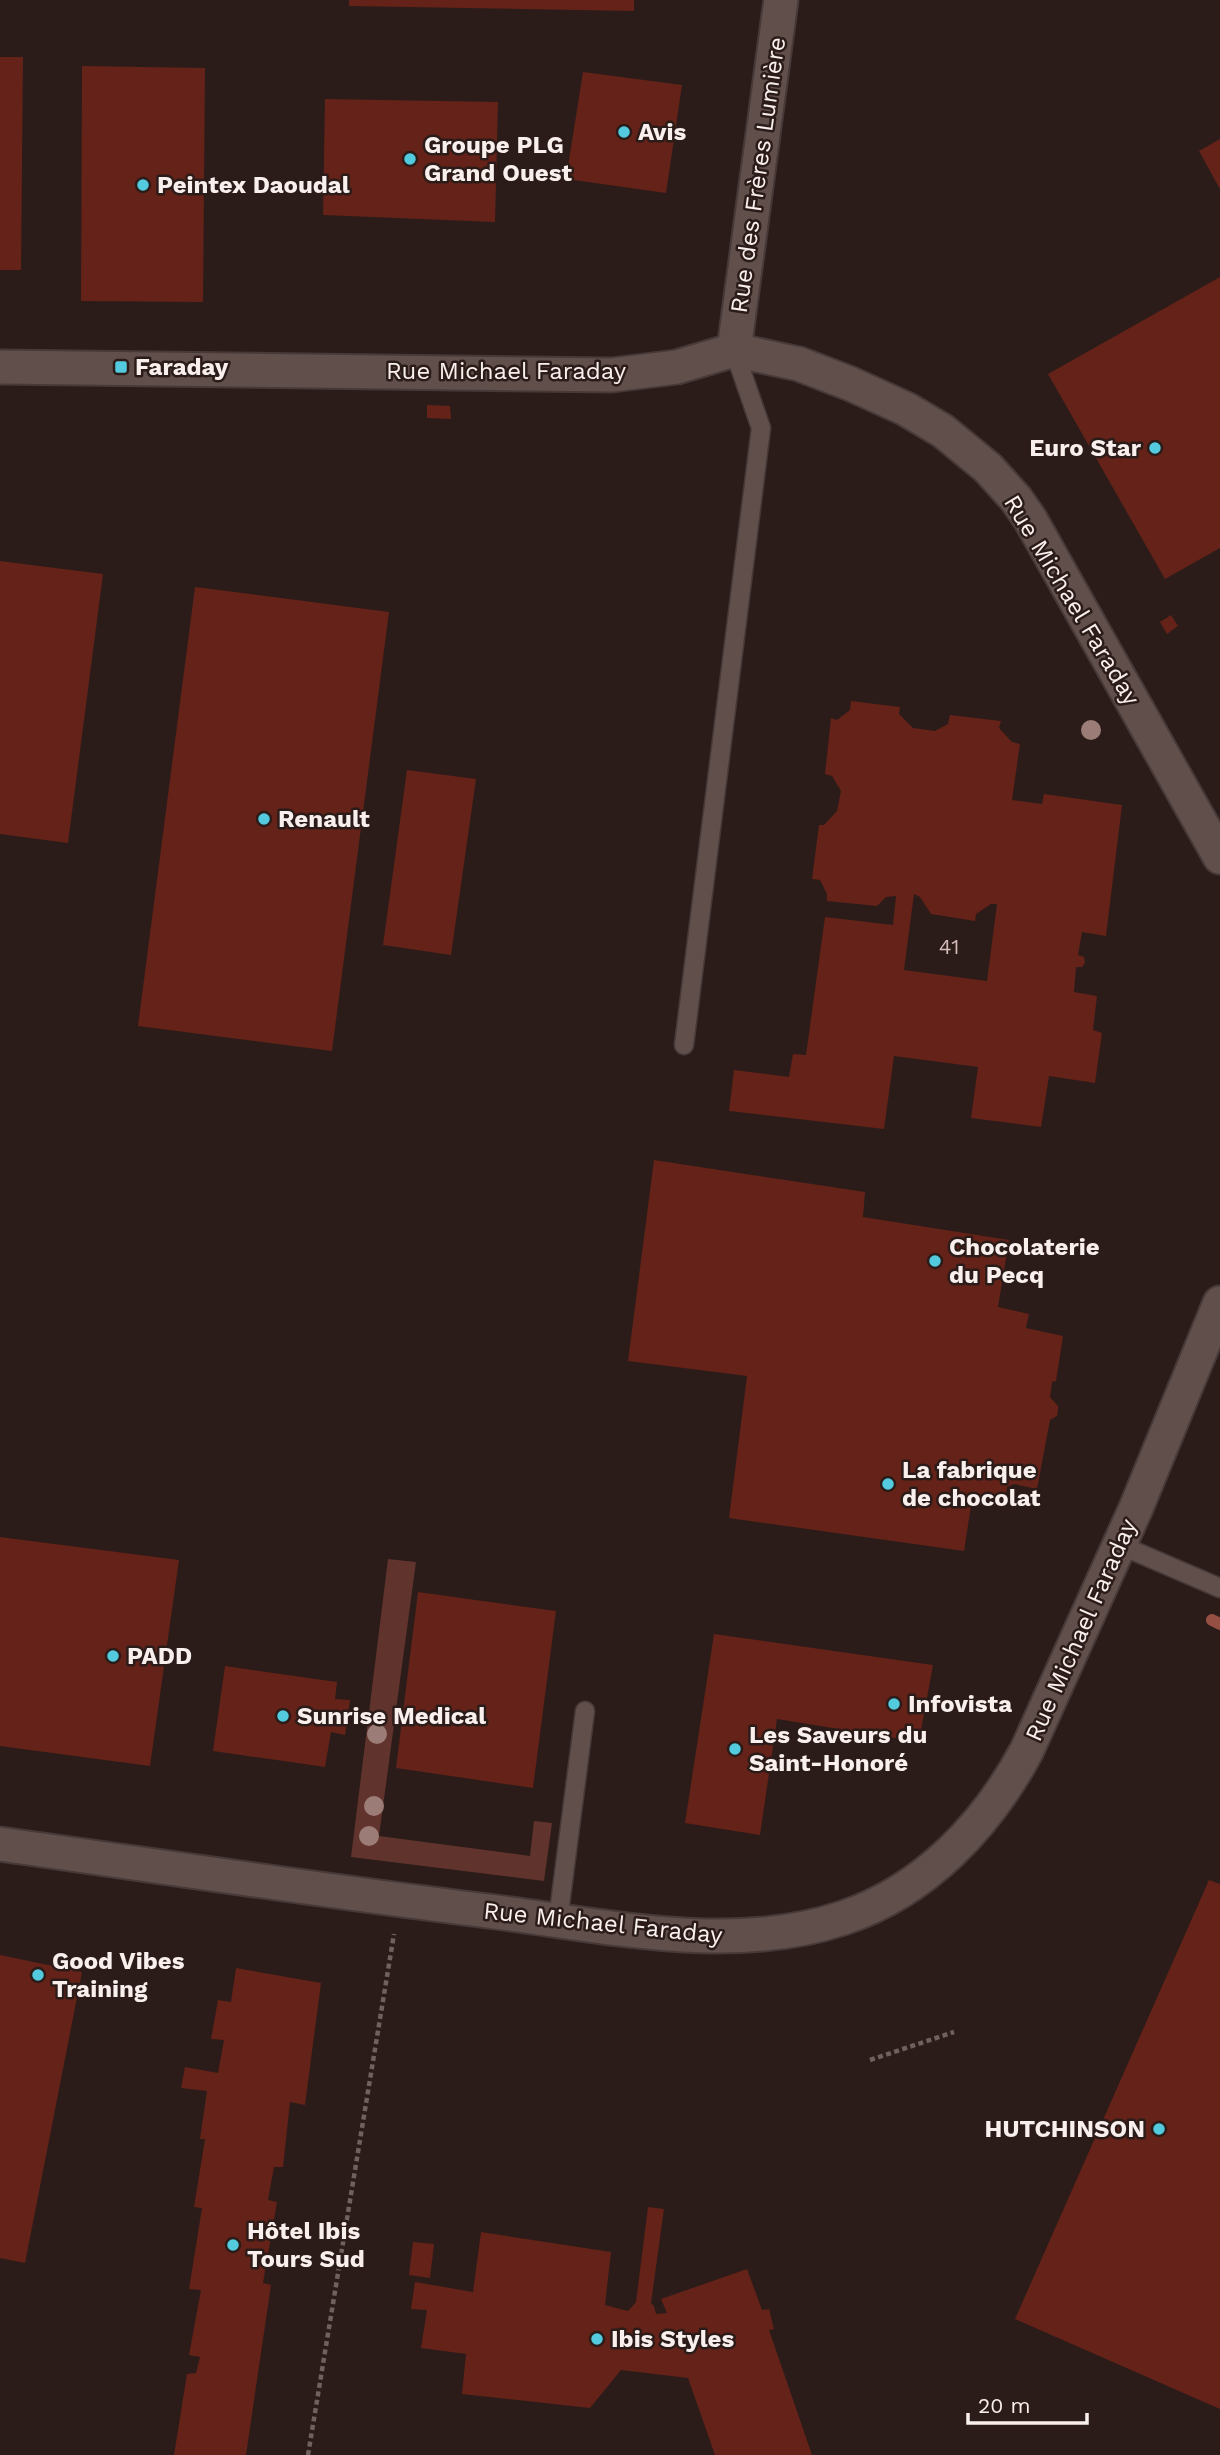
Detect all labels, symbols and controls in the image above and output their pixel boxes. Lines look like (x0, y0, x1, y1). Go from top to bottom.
street label: Rue des Frères Lumière (725, 35, 791, 315)
place label: Avis (638, 118, 687, 146)
marker: Avis (616, 124, 632, 140)
place label: Groupe PLG Grand Ouest (424, 131, 572, 187)
marker: Groupe PLG Grand Ouest (402, 151, 418, 167)
place label: Peintex Daoudal (157, 171, 350, 199)
marker: Peintex Daoudal (135, 177, 151, 193)
place label: Faraday (135, 353, 229, 381)
street label: Rue Michael Faraday (386, 357, 627, 385)
marker: Faraday (113, 359, 129, 375)
place label: Euro Star (1029, 434, 1142, 462)
marker: Euro Star (1147, 440, 1163, 456)
street label: Rue Michael Faraday (998, 490, 1146, 711)
place label: Renault (278, 805, 370, 833)
marker: Renault (256, 811, 272, 827)
house number: 41 (939, 934, 959, 959)
place label: Chocolaterie du Pecq (949, 1233, 1100, 1289)
marker: Chocolaterie du Pecq (927, 1253, 943, 1269)
place label: La fabrique de chocolat (902, 1456, 1041, 1512)
marker: La fabrique de chocolat (880, 1476, 896, 1492)
street label: Rue Michael Faraday (1019, 1514, 1143, 1745)
place label: PADD (127, 1642, 192, 1670)
marker: PADD (105, 1648, 121, 1664)
place label: Infovista (908, 1690, 1012, 1718)
marker: Infovista (886, 1696, 902, 1712)
place label: Sunrise Medical (297, 1702, 486, 1730)
marker: Sunrise Medical (275, 1708, 291, 1724)
place label: Les Saveurs du Saint-Honoré (749, 1721, 927, 1777)
marker: Les Saveurs du Saint-Honoré (727, 1741, 743, 1757)
street label: Rue Michael Faraday (482, 1897, 725, 1950)
place label: Good Vibes Training (52, 1947, 185, 2003)
marker: Good Vibes Training (30, 1967, 46, 1983)
place label: HUTCHINSON (985, 2115, 1145, 2143)
marker: HUTCHINSON (1151, 2121, 1167, 2137)
place label: Hôtel Ibis Tours Sud (247, 2217, 365, 2273)
marker: Hôtel Ibis Tours Sud (225, 2237, 241, 2253)
place label: Ibis Styles (611, 2325, 734, 2353)
marker: Ibis Styles (589, 2331, 605, 2347)
scale bar (968, 2382, 1087, 2426)
text: 20 m (978, 2393, 1030, 2418)

